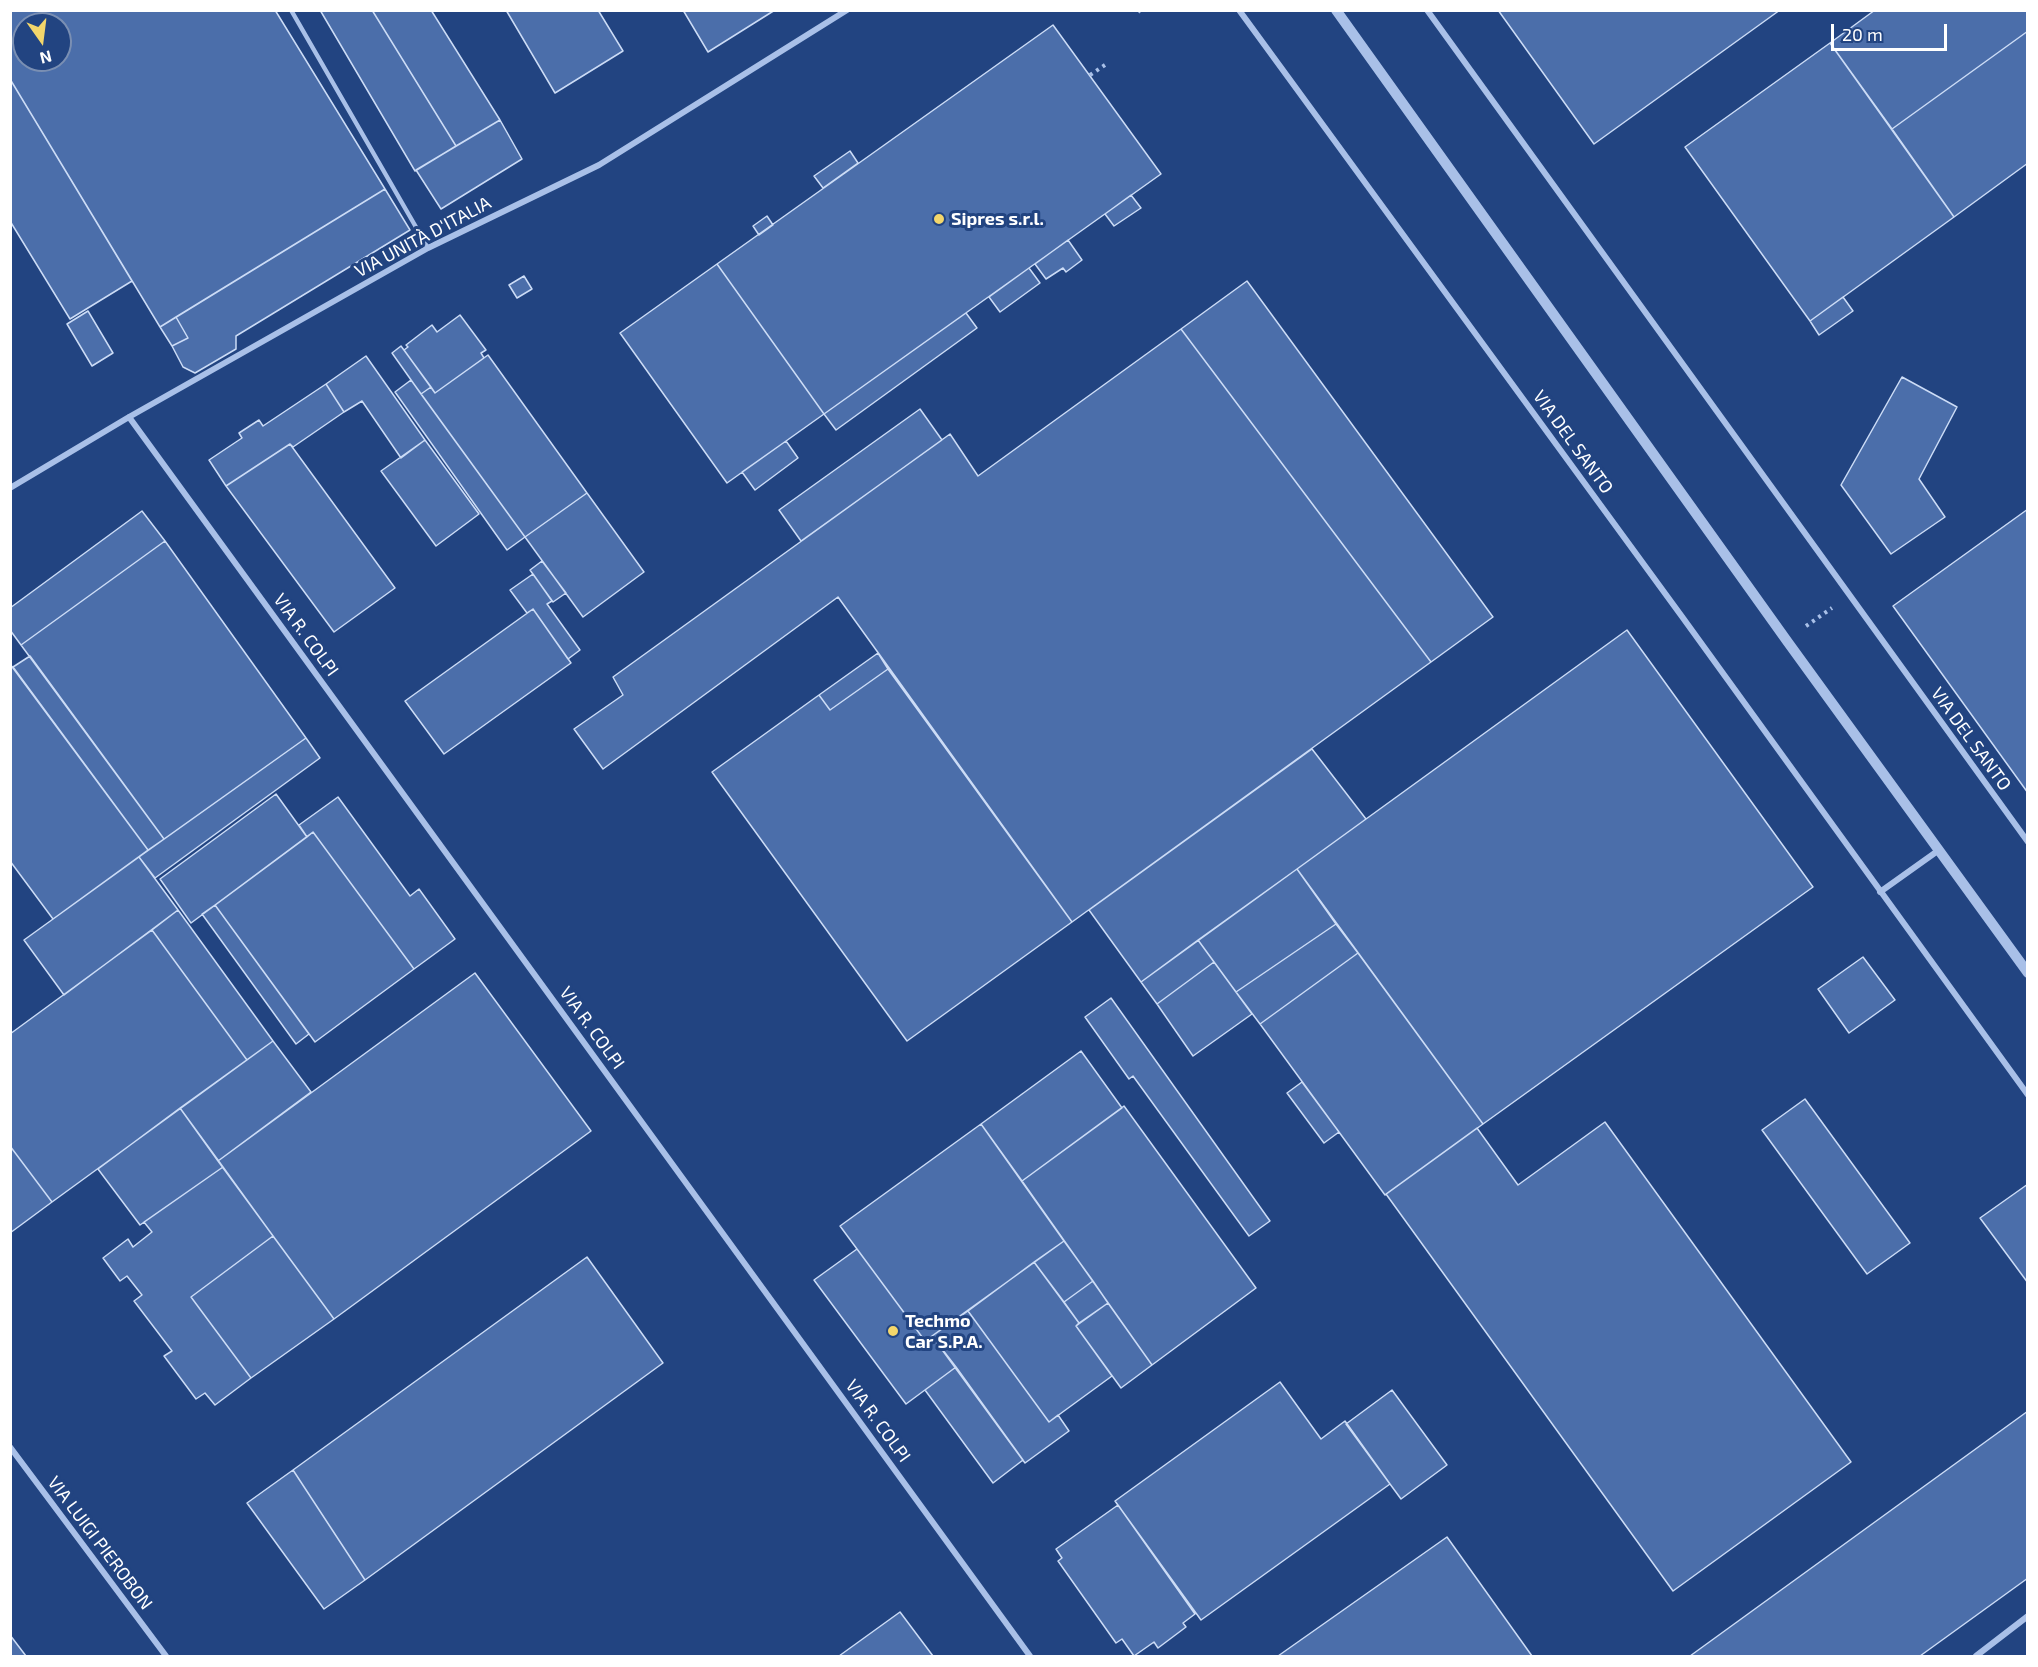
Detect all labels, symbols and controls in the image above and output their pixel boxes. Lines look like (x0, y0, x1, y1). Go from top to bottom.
north arrow (12, 12, 72, 72)
scale bar (1834, 12, 1950, 50)
text: 20 m (1842, 23, 1883, 45)
text: N (38, 47, 54, 69)
street label: VIA UNITÀ D'ITALIA (351, 192, 495, 282)
place label: Sipres s.r.l. (951, 208, 1044, 230)
marker: Sipres s.r.l. (932, 212, 946, 226)
street label: VIA DEL SANTO (1528, 386, 1618, 498)
street label: VIA R. COLPI (269, 589, 343, 681)
street label: VIA DEL SANTO (1926, 683, 2016, 795)
street label: VIA R. COLPI (555, 982, 629, 1074)
place label: Techmo Car S.P.A. (905, 1310, 983, 1352)
marker: Techmo Car S.P.A. (886, 1324, 900, 1338)
street label: VIA R. COLPI (841, 1375, 915, 1467)
street label: VIA LUIGI PIEROBON (43, 1472, 157, 1614)

